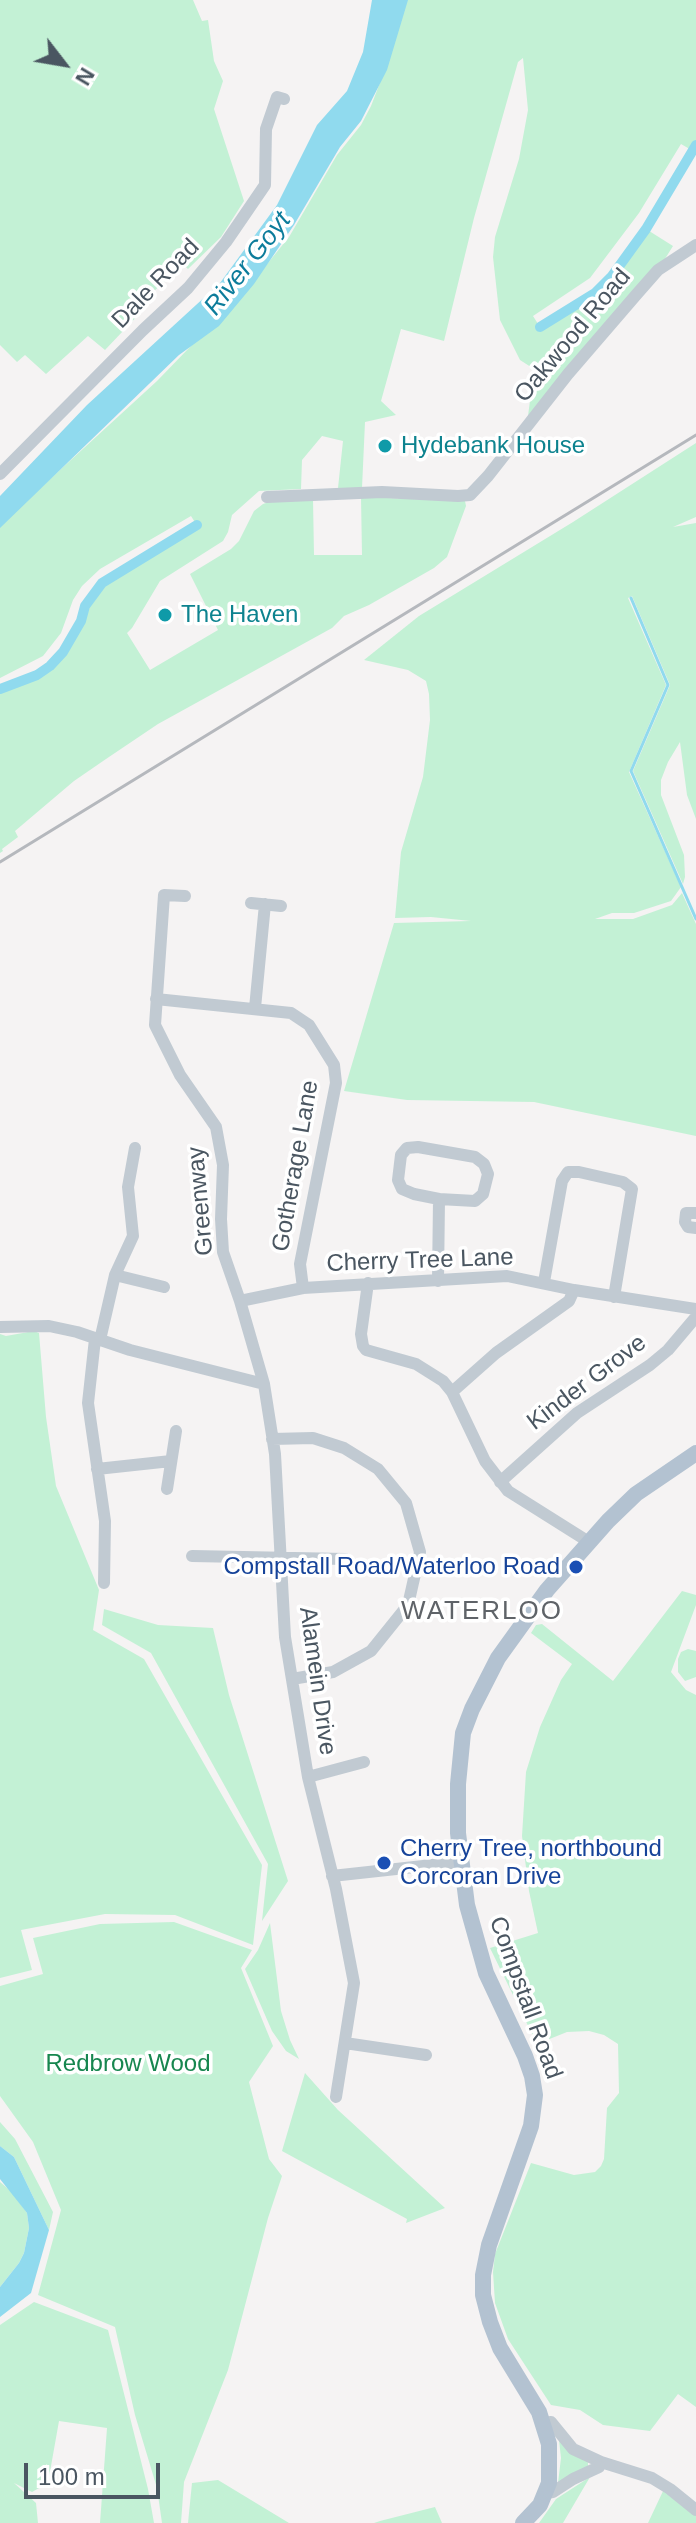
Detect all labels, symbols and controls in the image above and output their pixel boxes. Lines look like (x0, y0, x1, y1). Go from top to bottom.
north arrow (24, 24, 104, 104)
text: N (70, 63, 100, 90)
water label: River Goyt (198, 206, 298, 322)
street label: Dale Road (106, 233, 206, 335)
street label: Oakwood Road (509, 263, 637, 409)
place label: Hydebank House (401, 432, 585, 460)
marker: Hydebank House (376, 437, 394, 455)
place label: The Haven (181, 601, 298, 629)
marker: The Haven (156, 606, 174, 624)
street label: Gotherage Lane (267, 1078, 325, 1254)
street label: Greenway (182, 1145, 220, 1257)
street label: Cherry Tree Lane (326, 1243, 514, 1279)
street label: Kinder Grove (522, 1329, 652, 1437)
place label: Compstall Road/Waterloo Road (223, 1553, 560, 1581)
marker: Compstall Road/Waterloo Road (567, 1558, 585, 1576)
district label: WATERLOO (401, 1596, 563, 1628)
street label: Alamein Drive (292, 1605, 342, 1757)
place label: Cherry Tree, northbound Corcoran Drive (400, 1835, 662, 1891)
marker: Cherry Tree, northbound Corcoran Drive (375, 1854, 393, 1872)
street label: Compstall Road (482, 1913, 568, 2083)
park label: Redbrow Wood (46, 2050, 210, 2078)
scale bar (28, 2447, 164, 2497)
text: 100 m (38, 2463, 105, 2490)

